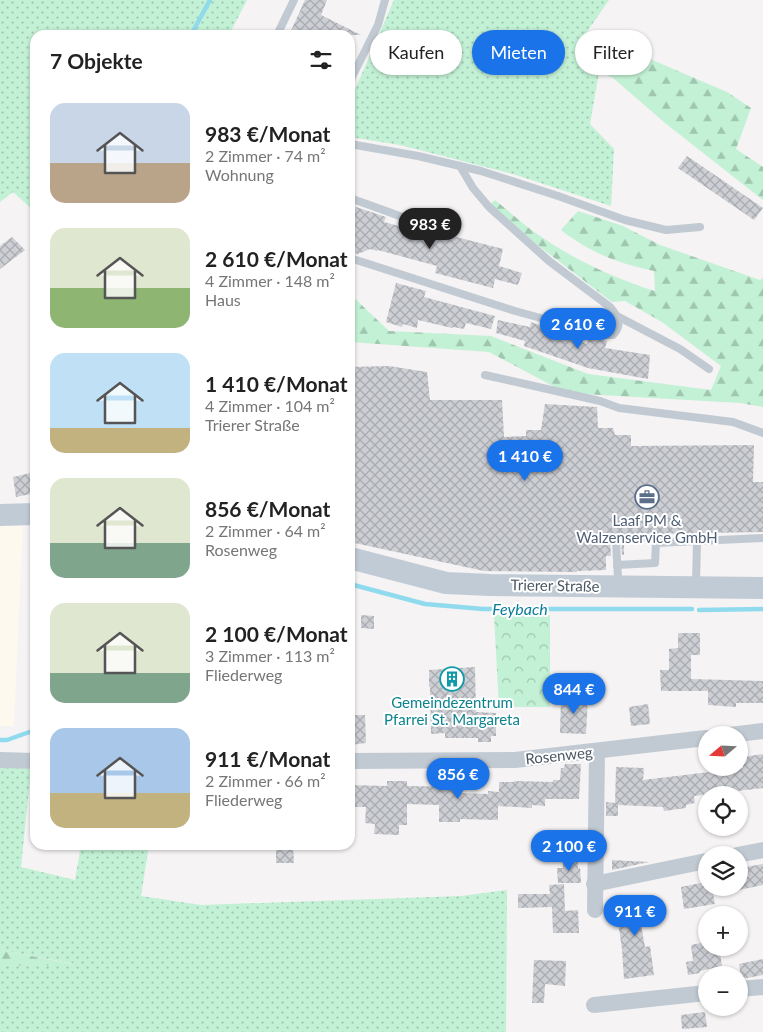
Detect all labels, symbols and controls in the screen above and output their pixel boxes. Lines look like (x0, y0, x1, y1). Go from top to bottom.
chip: Kaufen (370, 30, 462, 75)
chip: Mieten (472, 30, 565, 75)
chip: Filter (575, 30, 652, 75)
icon: filters (307, 46, 335, 74)
text: 7 Objekte (50, 48, 143, 73)
text: 983 €/Monat (205, 121, 330, 146)
icon: home (90, 123, 150, 183)
text: 2 Zimmer · 74 m² (205, 146, 326, 165)
text: Wohnung (205, 165, 274, 184)
pin: 983 € (395, 208, 465, 250)
text: 983 € (409, 214, 451, 233)
text: 2 610 €/Monat (205, 246, 348, 271)
icon: home (90, 248, 150, 308)
text: 4 Zimmer · 148 m² (205, 271, 335, 290)
text: Haus (205, 290, 241, 309)
pin: 2 610 € (532, 308, 624, 350)
text: 2 610 € (551, 314, 605, 333)
text: 1 410 €/Monat (205, 371, 348, 396)
icon: home (90, 373, 150, 433)
text: 4 Zimmer · 104 m² (205, 396, 335, 415)
text: Trierer Straße (205, 415, 300, 434)
pin: 1 410 € (479, 440, 571, 482)
text: 1 410 € (498, 446, 552, 465)
office icon: Laaf PM & Walzenservice GmbH (634, 484, 660, 510)
text: 856 €/Monat (205, 496, 330, 521)
icon: home (90, 498, 150, 558)
place label: Laaf PM & Walzenservice GmbH (576, 511, 718, 546)
text: 2 Zimmer · 64 m² (205, 521, 326, 540)
text: Rosenweg (205, 540, 277, 559)
street label: Trierer Straße (510, 575, 600, 595)
water label: Feybach (492, 599, 548, 618)
text: 2 100 €/Monat (205, 621, 348, 646)
icon: home (90, 623, 150, 683)
text: 3 Zimmer · 113 m² (205, 646, 335, 665)
text: Fliederweg (205, 665, 282, 684)
building icon: Gemeindezentrum Pfarrei St. Margareta (439, 666, 465, 692)
pin: 844 € (539, 672, 609, 715)
text: 844 € (553, 679, 595, 698)
place label: Gemeindezentrum Pfarrei St. Margareta (384, 693, 520, 728)
north arrow (698, 726, 748, 776)
map controls (698, 726, 748, 1016)
street label: Rosenweg (524, 743, 594, 767)
text: 911 €/Monat (205, 746, 330, 771)
icon: home (90, 748, 150, 808)
pin: 856 € (423, 758, 493, 800)
text: 856 € (437, 764, 479, 783)
text: 2 Zimmer · 66 m² (205, 771, 326, 790)
button: locate (698, 786, 748, 836)
text: Fliederweg (205, 790, 282, 809)
pin: 2 100 € (523, 830, 615, 872)
text: 2 100 € (542, 836, 596, 855)
button: layers (698, 846, 748, 896)
pin: 911 € (600, 894, 670, 937)
text: 911 € (614, 901, 656, 920)
button: + (698, 906, 748, 956)
button: − (698, 966, 748, 1016)

